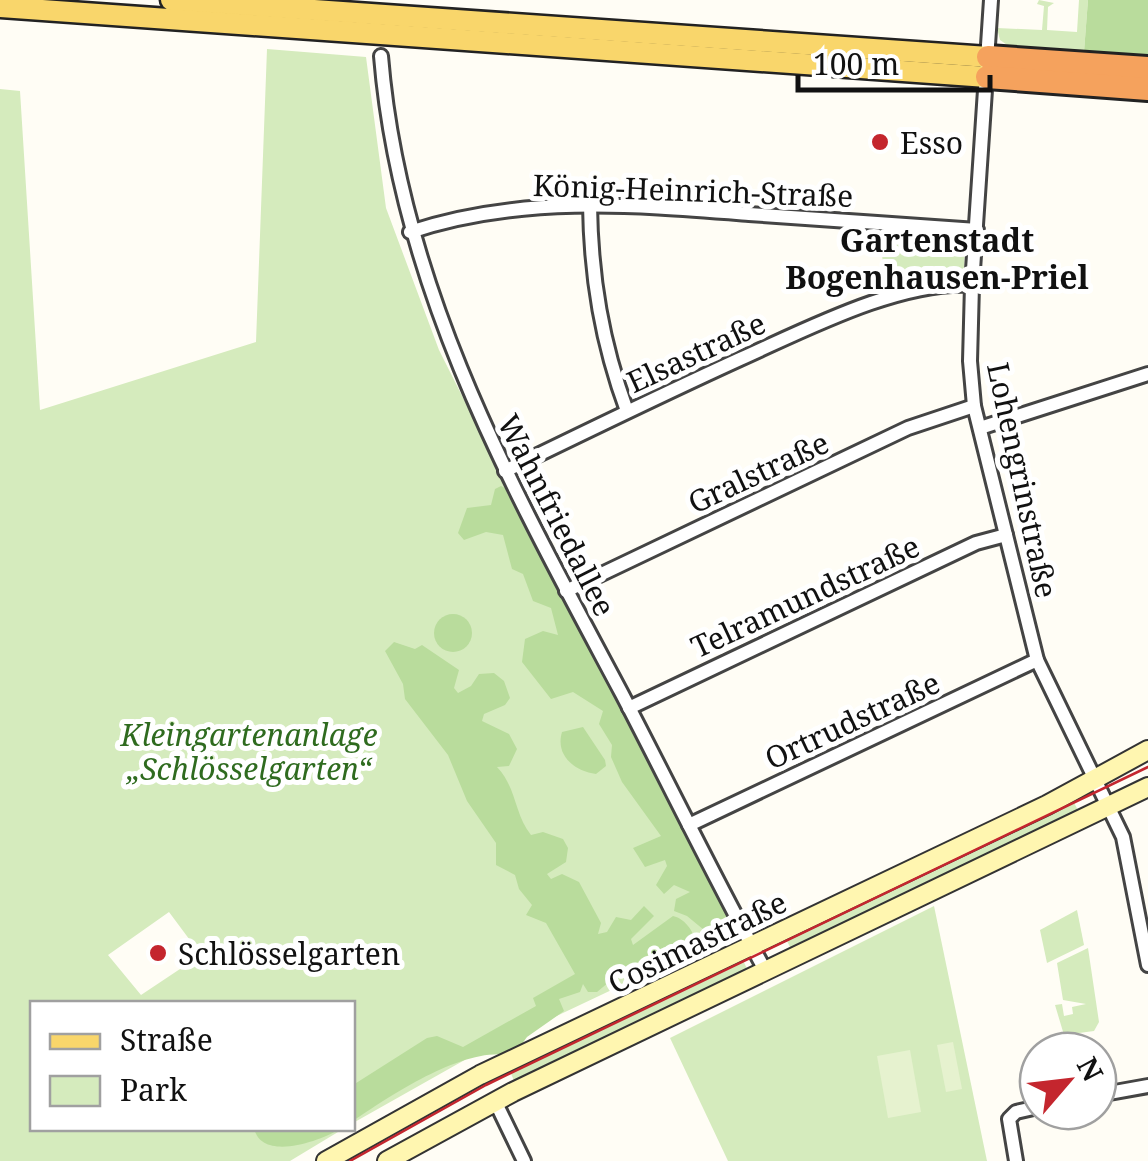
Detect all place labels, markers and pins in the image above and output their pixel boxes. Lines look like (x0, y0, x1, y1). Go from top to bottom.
place label: Esso (900, 122, 963, 163)
marker: Esso (869, 131, 891, 153)
place label: Schlösselgarten (178, 933, 400, 974)
marker: Schlösselgarten (147, 942, 169, 964)

